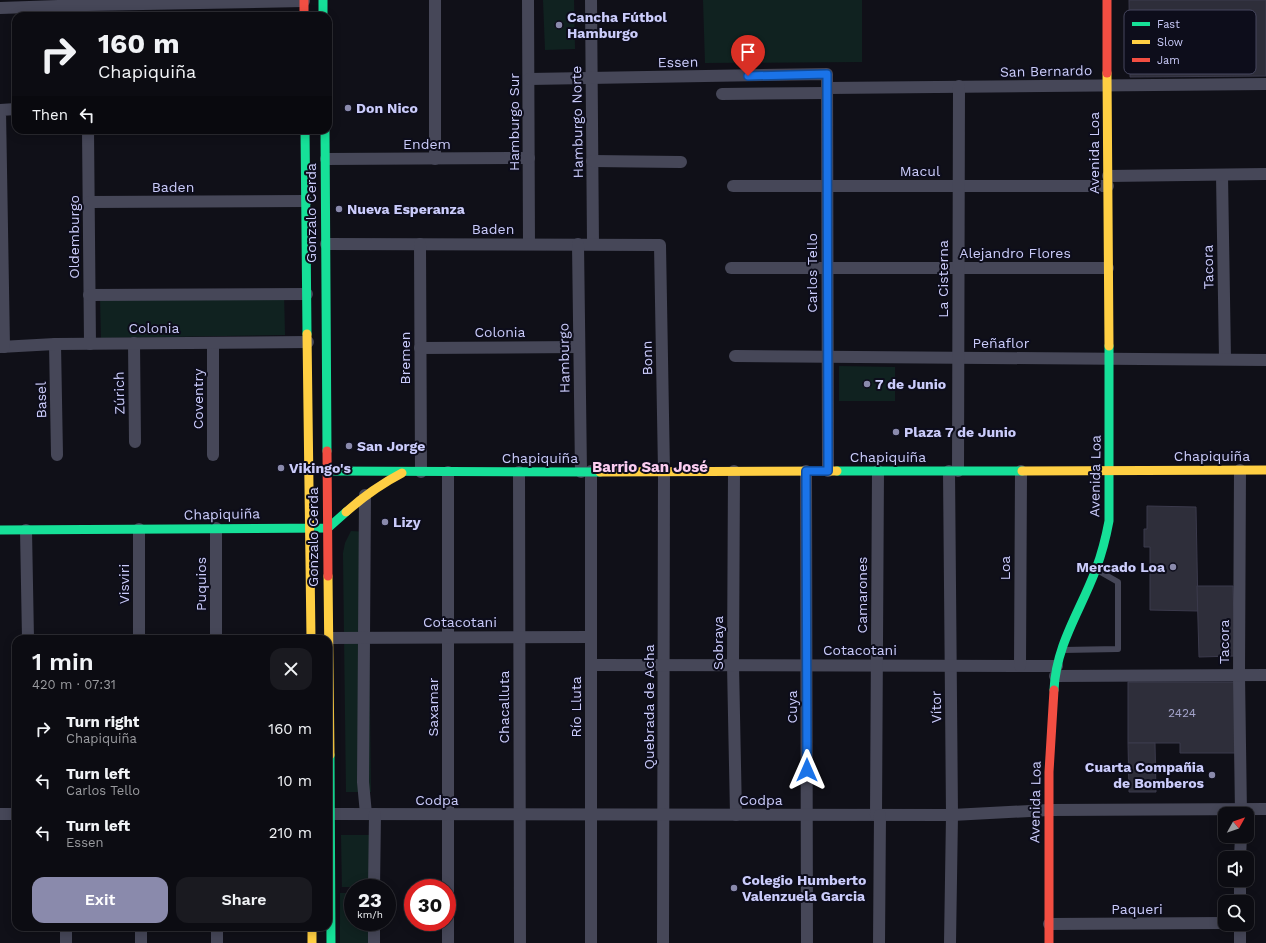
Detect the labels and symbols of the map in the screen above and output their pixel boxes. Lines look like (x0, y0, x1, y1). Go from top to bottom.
place label: Cancha Fútbol Hamburgo (567, 9, 667, 41)
legend (1124, 10, 1256, 74)
text: Fast (1157, 18, 1180, 31)
marker: Cancha Fútbol Hamburgo (554, 20, 564, 30)
pin (731, 35, 765, 76)
text: Slow (1157, 36, 1183, 49)
street label: Essen (658, 54, 698, 70)
text: Jam (1157, 54, 1180, 67)
street label: San Bernardo (1000, 62, 1092, 80)
street label: Hamburgo Norte (568, 66, 586, 178)
street label: Hamburgo Sur (506, 73, 522, 171)
place label: Don Nico (356, 100, 418, 116)
marker: Don Nico (343, 103, 353, 113)
street label: Avenida Loa (1086, 112, 1102, 194)
street label: Endem (403, 136, 451, 152)
street label: Gonzalo Cerda (303, 163, 319, 263)
street label: Macul (900, 163, 941, 179)
street label: Baden (152, 179, 194, 195)
street label: Oldemburgo (66, 195, 82, 279)
place label: Nueva Esperanza (347, 201, 466, 217)
marker: Nueva Esperanza (334, 204, 344, 214)
street label: Baden (472, 221, 514, 237)
street label: Carlos Tello (804, 233, 820, 313)
street label: La Cisterna (935, 240, 951, 318)
street label: Tacora (1200, 244, 1216, 289)
street label: Alejandro Flores (959, 245, 1071, 261)
street label: Colonia (128, 320, 180, 336)
street label: Hamburgo (555, 323, 573, 393)
street label: Colonia (474, 324, 526, 340)
street label: Bremen (397, 332, 413, 384)
street label: Peñaflor (973, 335, 1030, 351)
street label: Bonn (639, 340, 655, 376)
street label: Coventry (190, 368, 206, 429)
street label: Zúrich (111, 371, 127, 415)
place label: 7 de Junio (875, 376, 946, 392)
marker: 7 de Junio (862, 379, 872, 389)
street label: Basel (33, 381, 49, 419)
place label: Plaza 7 de Junio (904, 424, 1016, 440)
marker: Plaza 7 de Junio (891, 427, 901, 437)
street label: Avenida Loa (1086, 435, 1104, 517)
place label: San Jorge (357, 438, 425, 454)
marker: San Jorge (344, 441, 354, 451)
street label: Chapiquiña (1174, 448, 1250, 464)
street label: Chapiquiña (850, 449, 926, 465)
street label: Chapiquiña (502, 450, 578, 466)
district label: Barrio San José (592, 458, 708, 476)
place label: Vikingo's (289, 460, 351, 476)
marker: Vikingo's (276, 463, 286, 473)
street label: Gonzalo Cerda (305, 487, 321, 587)
street label: Chapiquiña (184, 505, 260, 523)
place label: Lizy (393, 514, 421, 530)
marker: Lizy (380, 517, 390, 527)
street label: Loa (997, 556, 1013, 580)
street label: Puquios (193, 557, 209, 611)
street label: Camarones (854, 557, 870, 633)
place label: Mercado Loa (1076, 559, 1166, 575)
marker: Mercado Loa (1168, 562, 1178, 572)
street label: Visviri (116, 564, 132, 604)
street label: Cotacotani (423, 614, 497, 630)
street label: Sobraya (710, 616, 726, 670)
street label: Tacora (1216, 620, 1232, 664)
street label: Cotacotani (823, 642, 897, 658)
street label: Quebrada de Acha (641, 644, 657, 770)
street label: Chacalluta (496, 670, 512, 743)
street label: Río Lluta (568, 676, 584, 738)
street label: Saxamar (425, 677, 441, 736)
street label: Cuya (784, 690, 800, 724)
street label: Vítor (928, 690, 944, 724)
house number: 2424 (1168, 706, 1196, 720)
position arrow (786, 749, 828, 791)
place label: Cuarta Compañia de Bomberos (1085, 759, 1205, 791)
street label: Avenida Loa (1026, 761, 1044, 843)
marker: Cuarta Compañia de Bomberos (1207, 770, 1217, 780)
street label: Codpa (415, 792, 459, 808)
street label: Codpa (739, 792, 783, 808)
north arrow (1218, 807, 1254, 843)
place label: Colegio Humberto Valenzuela Garcia (742, 872, 866, 904)
speed limit sign: 30 (404, 879, 456, 931)
marker: Colegio Humberto Valenzuela Garcia (729, 883, 739, 893)
street label: Paqueri (1111, 901, 1163, 917)

